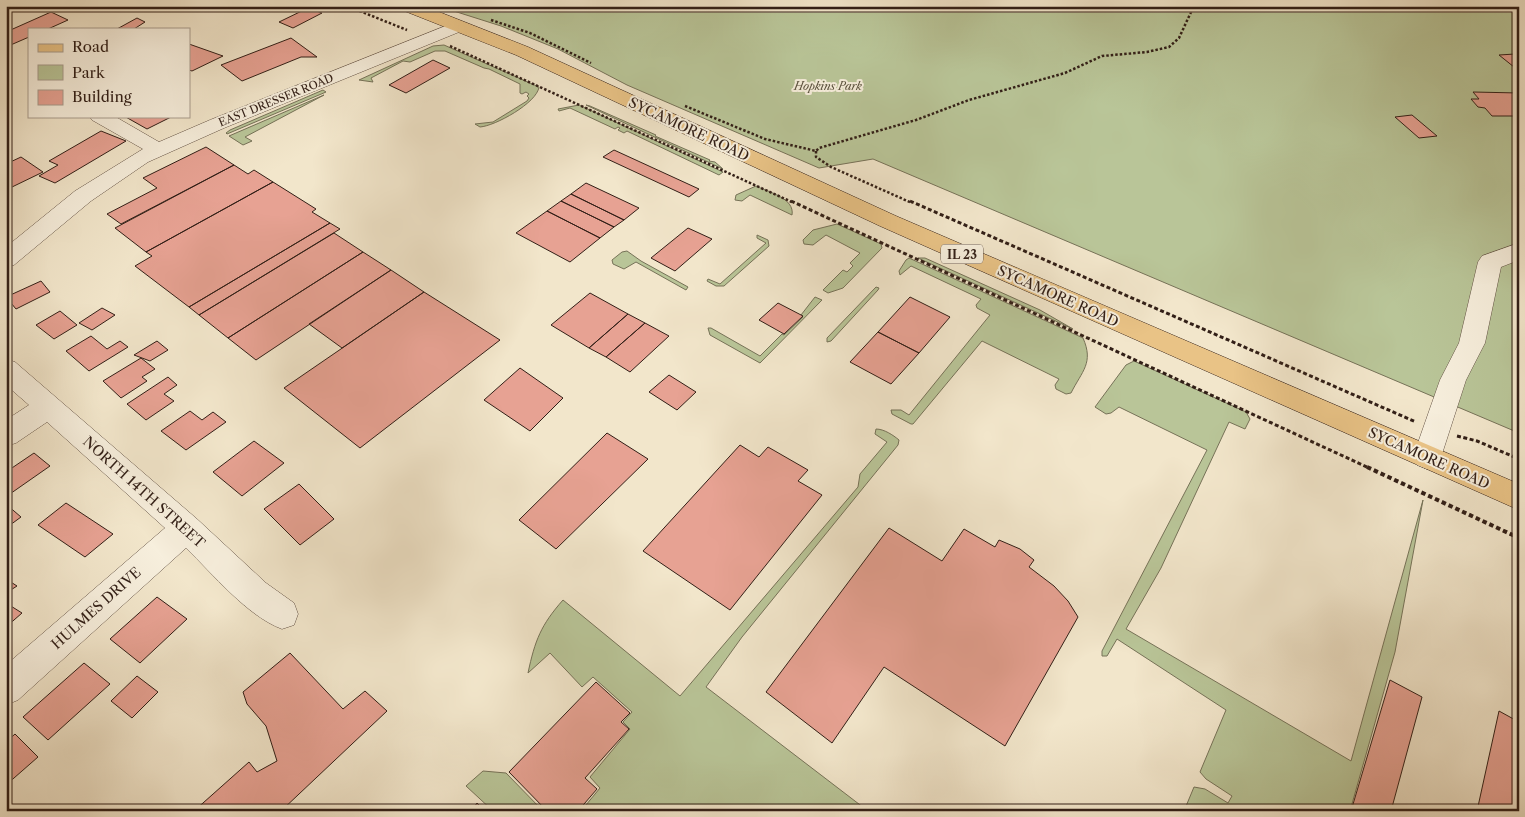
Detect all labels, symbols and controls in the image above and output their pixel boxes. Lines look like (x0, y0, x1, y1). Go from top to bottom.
legend (28, 28, 190, 118)
text: Road (72, 37, 109, 56)
text: Park (72, 63, 106, 82)
street label: EAST DRESSER ROAD (216, 70, 336, 129)
park label: Hopkins Park (793, 79, 862, 93)
text: Building (72, 87, 132, 106)
street label: SYCAMORE ROAD (626, 93, 752, 165)
road number: IL 23 (941, 244, 983, 264)
street label: SYCAMORE ROAD (995, 261, 1121, 331)
street label: SYCAMORE ROAD (1366, 423, 1492, 493)
street label: NORTH 14TH STREET (79, 432, 209, 552)
street label: HULMES DRIVE (47, 563, 145, 653)

